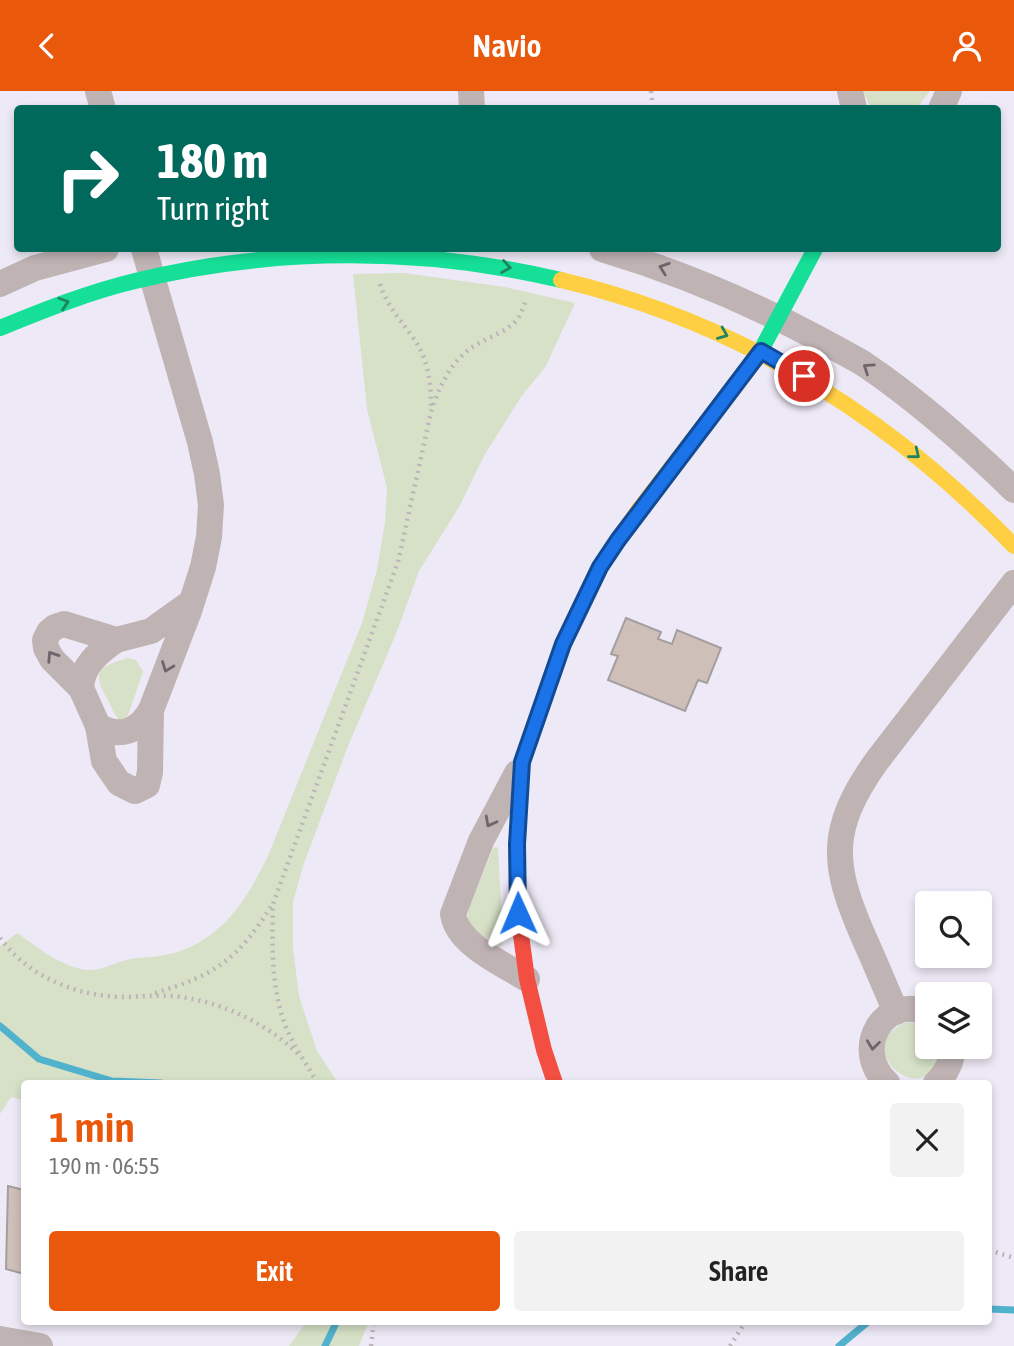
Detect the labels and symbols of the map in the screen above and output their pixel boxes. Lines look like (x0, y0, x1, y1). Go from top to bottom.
one-way arrow (500, 260, 512, 275)
one-way arrow (659, 262, 671, 276)
one-way arrow (57, 297, 69, 311)
one-way arrow (716, 325, 728, 339)
pin (774, 346, 834, 406)
one-way arrow (863, 363, 876, 376)
one-way arrow (907, 445, 919, 458)
one-way arrow (47, 651, 60, 664)
one-way arrow (161, 660, 175, 672)
one-way arrow (485, 815, 499, 827)
position arrow (481, 876, 555, 950)
one-way arrow (865, 1039, 880, 1051)

